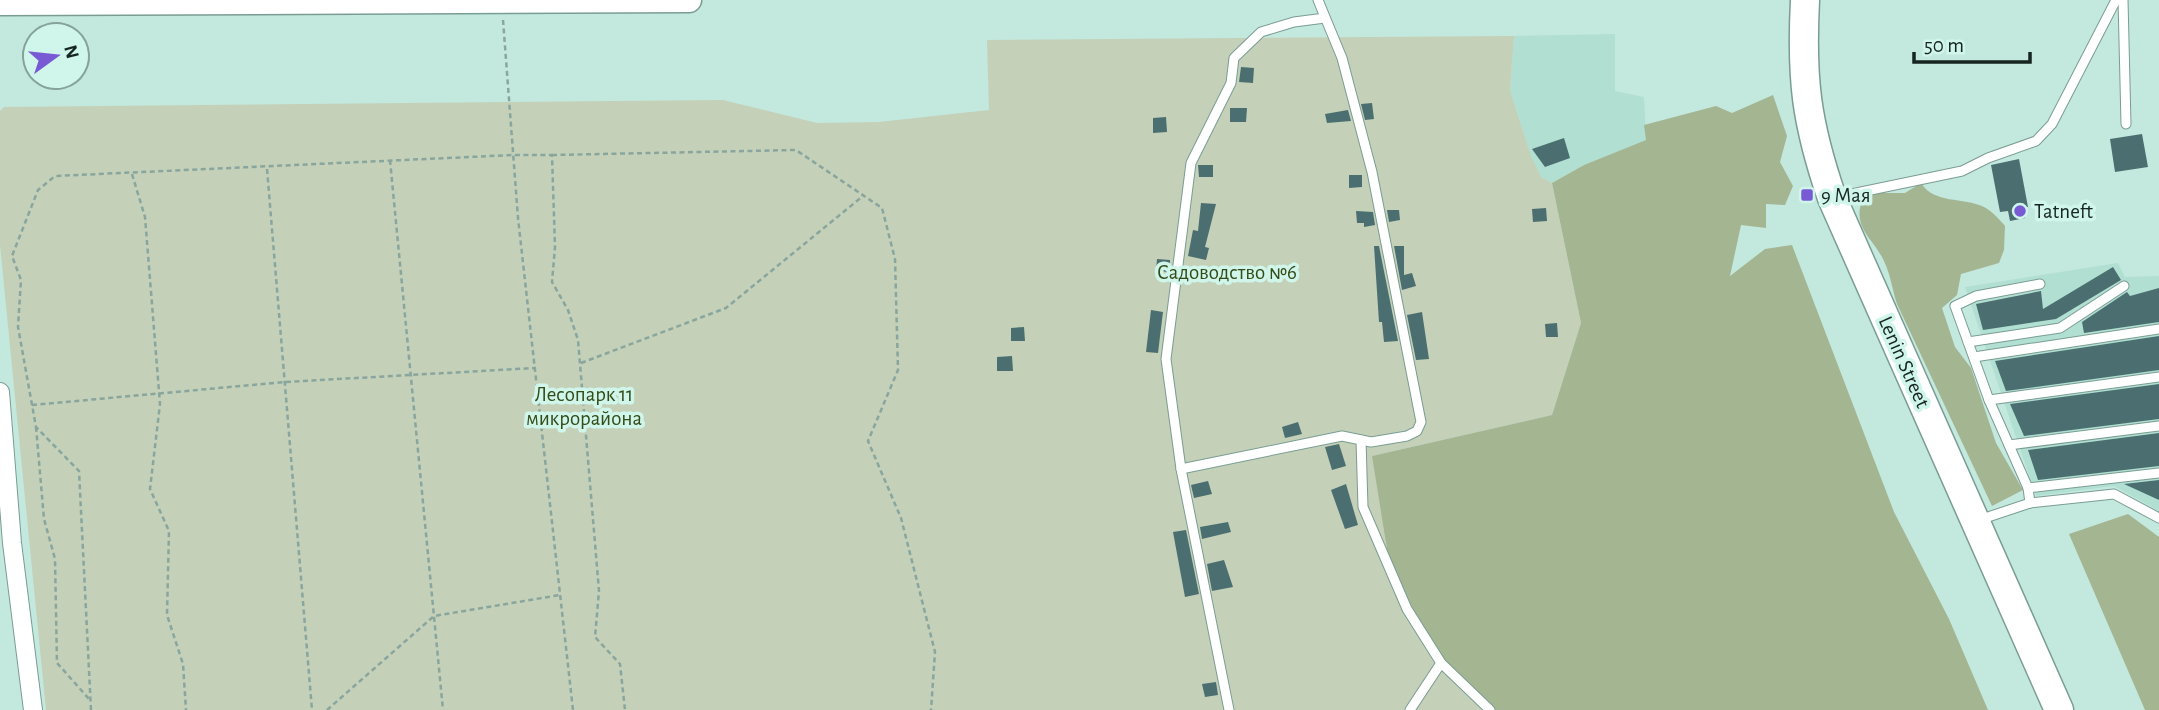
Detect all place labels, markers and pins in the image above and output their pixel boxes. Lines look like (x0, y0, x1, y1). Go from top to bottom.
place label: 9 Мая (1821, 185, 1871, 206)
marker: 9 Мая (1799, 187, 1815, 203)
place label: Tatneft (2034, 201, 2093, 222)
marker: Tatneft (2012, 203, 2028, 219)

